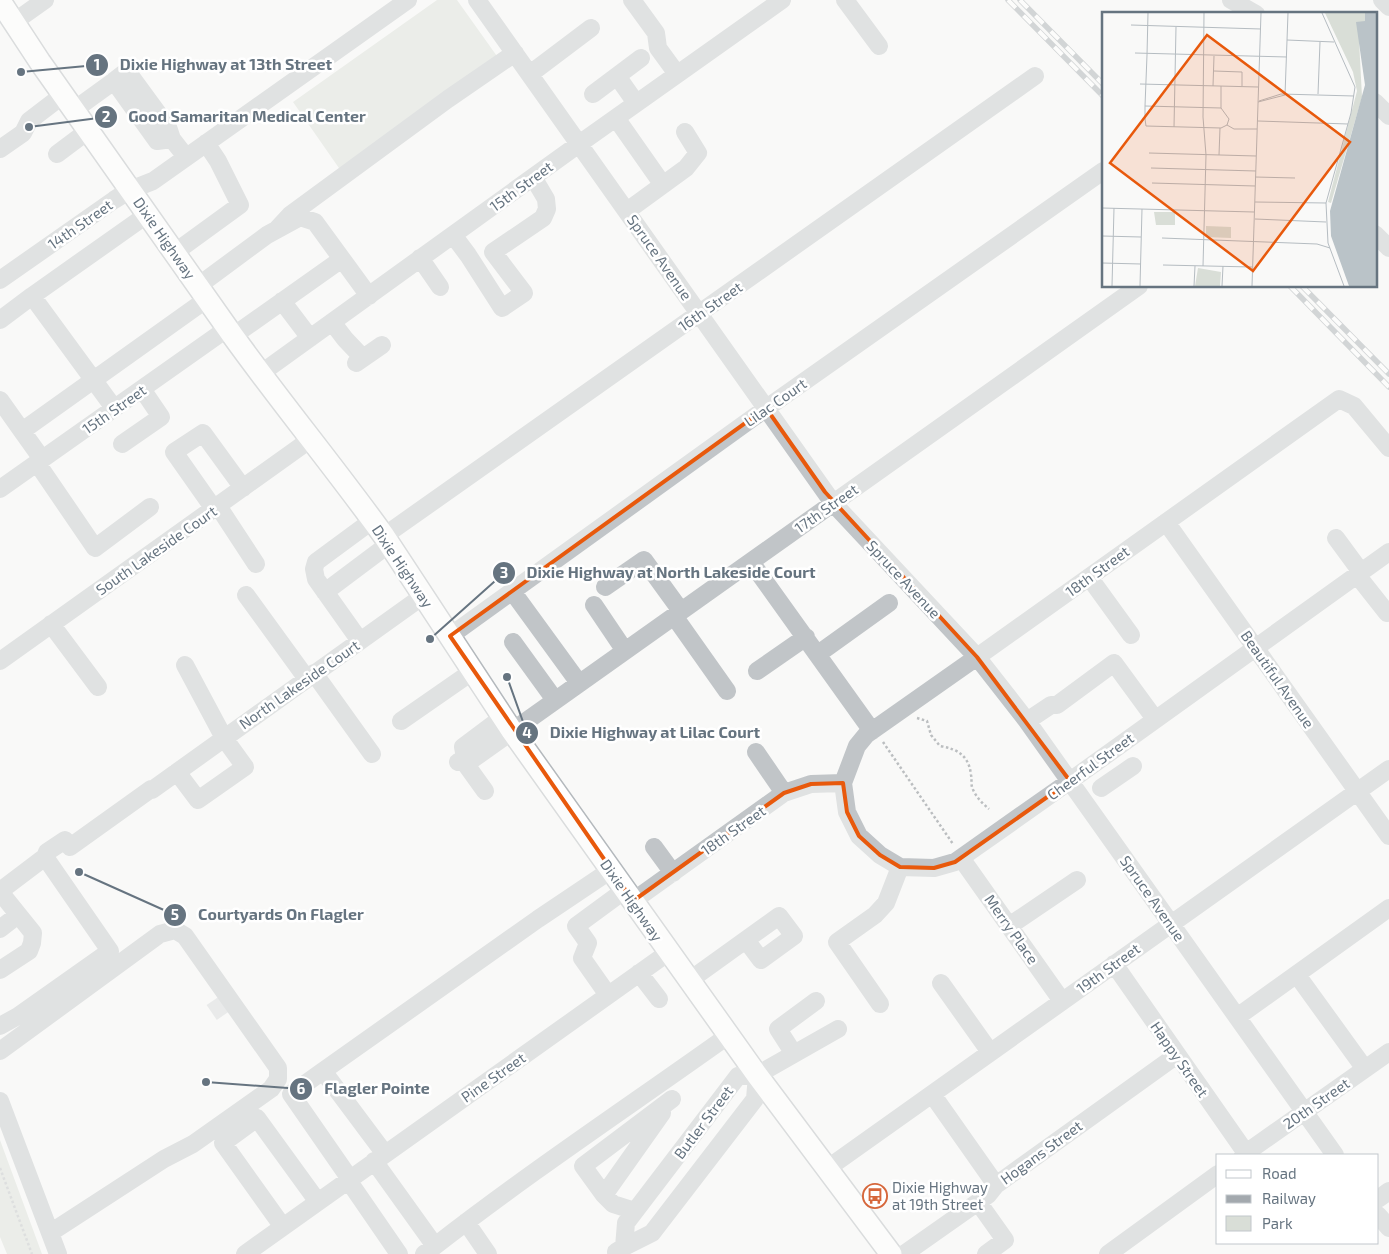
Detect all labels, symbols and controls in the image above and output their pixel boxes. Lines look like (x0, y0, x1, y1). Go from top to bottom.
inset map (1102, 12, 1376, 288)
callout: Dixie Highway at 13th Street (85, 49, 342, 80)
text: Dixie Highway at 13th Street (120, 54, 333, 74)
text: 1 (94, 55, 100, 73)
callout: Good Samaritan Medical Center (93, 101, 376, 132)
text: Good Samaritan Medical Center (128, 106, 366, 125)
text: 2 (102, 107, 111, 125)
street label: 15th Street (486, 157, 556, 215)
street label: Dixie Highway (130, 194, 200, 283)
street label: 14th Street (44, 195, 116, 253)
street label: Spruce Avenue (624, 211, 696, 303)
street label: 16th Street (675, 277, 746, 335)
street label: Lilac Court (740, 374, 810, 430)
street label: 15th Street (79, 380, 149, 437)
street label: 17th Street (791, 480, 861, 536)
street label: South Lakeside Court (92, 501, 220, 598)
street label: Dixie Highway (369, 521, 437, 611)
street label: Spruce Avenue (863, 536, 945, 622)
street label: 18th Street (1062, 542, 1133, 600)
callout: Dixie Highway at North Lakeside Court (491, 557, 826, 588)
text: Dixie Highway at North Lakeside Court (526, 562, 816, 582)
text: 3 (500, 563, 508, 581)
street label: Beautiful Avenue (1238, 627, 1318, 731)
street label: North Lakeside Court (235, 635, 363, 732)
callout: Dixie Highway at Lilac Court (515, 717, 770, 748)
text: Dixie Highway at Lilac Court (550, 722, 761, 742)
text: 4 (522, 723, 532, 741)
street label: Cheerful Street (1043, 728, 1137, 803)
street label: 18th Street (697, 801, 769, 859)
street label: Spruce Avenue (1117, 852, 1189, 944)
street label: Dixie Highway (597, 856, 667, 945)
street label: Merry Place (981, 891, 1043, 967)
callout: Courtyards On Flagler (163, 899, 374, 930)
text: Courtyards On Flagler (198, 904, 364, 924)
text: 5 (171, 905, 179, 923)
street label: 19th Street (1073, 939, 1143, 997)
street label: Happy Street (1147, 1018, 1213, 1101)
street label: Pine Street (457, 1048, 529, 1106)
callout: Flagler Pointe (289, 1073, 440, 1104)
street label: 20th Street (1279, 1073, 1353, 1132)
text: Flagler Pointe (324, 1078, 430, 1097)
text: 6 (297, 1079, 306, 1097)
street label: Butler Street (670, 1082, 736, 1162)
street label: Hogans Street (997, 1116, 1086, 1188)
legend (1216, 1154, 1379, 1244)
text: Road (1262, 1164, 1297, 1182)
place label: Dixie Highway at 19th Street (892, 1178, 988, 1213)
bus stop icon: Dixie Highway at 19th Street (862, 1183, 888, 1209)
text: Railway (1262, 1189, 1316, 1207)
text: Park (1262, 1214, 1293, 1232)

